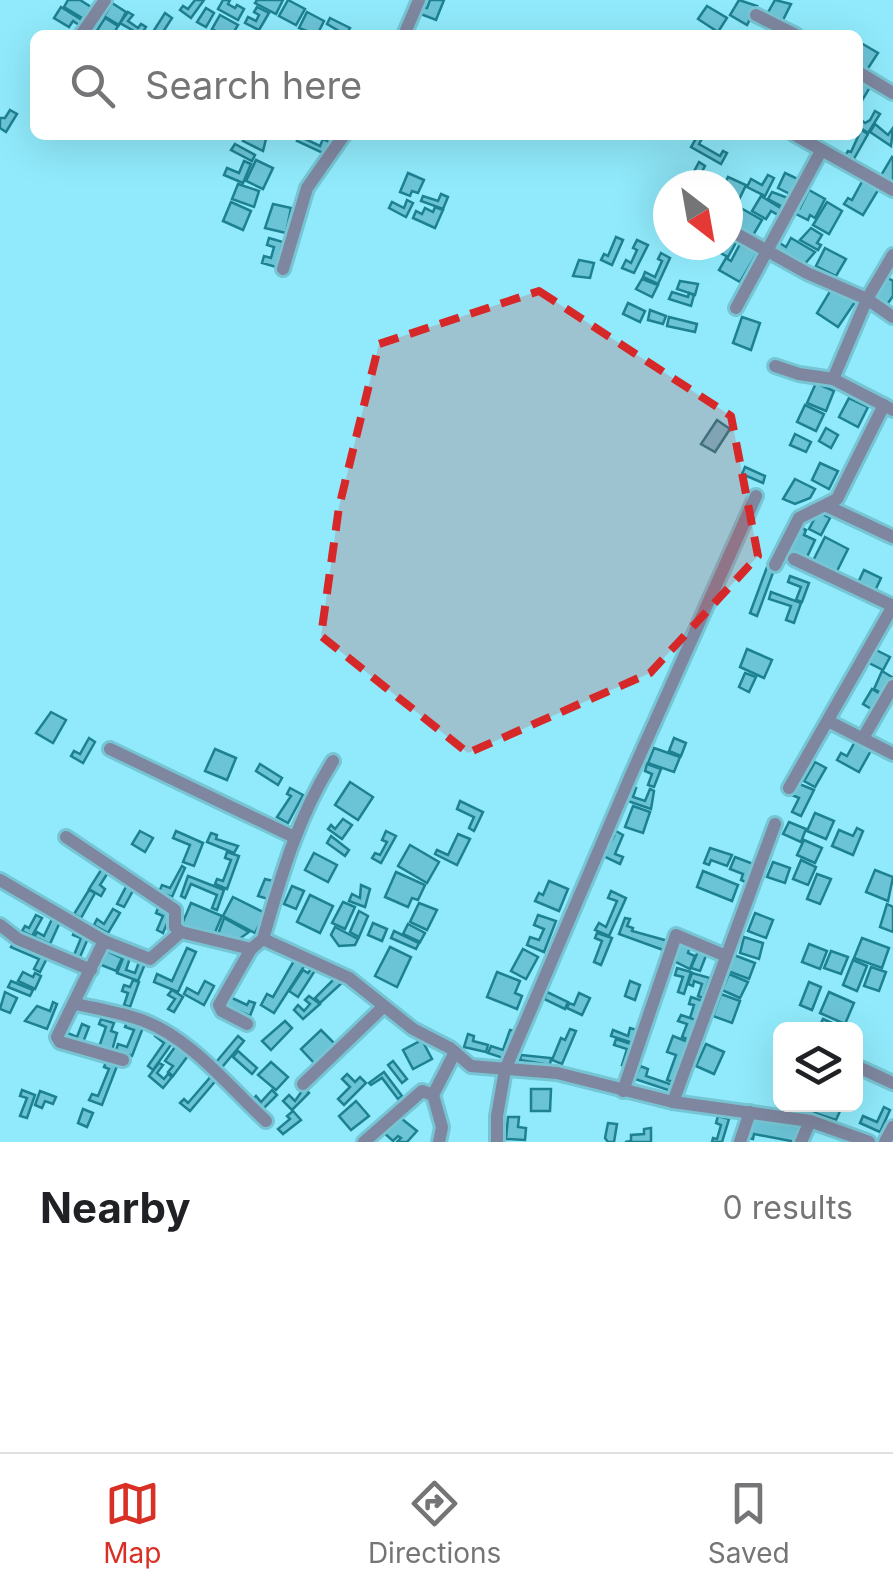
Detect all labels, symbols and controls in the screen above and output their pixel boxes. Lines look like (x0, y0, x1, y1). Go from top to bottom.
search box (30, 30, 863, 140)
icon: search (65, 58, 120, 113)
text: Search here (145, 62, 362, 108)
north arrow (653, 170, 743, 260)
map controls (773, 1022, 863, 1112)
button: layers (773, 1022, 863, 1112)
text: Nearby (40, 1182, 191, 1233)
text: 0 results (723, 1188, 853, 1227)
tab: Map (103, 1476, 161, 1570)
tab: Directions (368, 1476, 501, 1570)
tab: Saved (708, 1476, 790, 1570)

